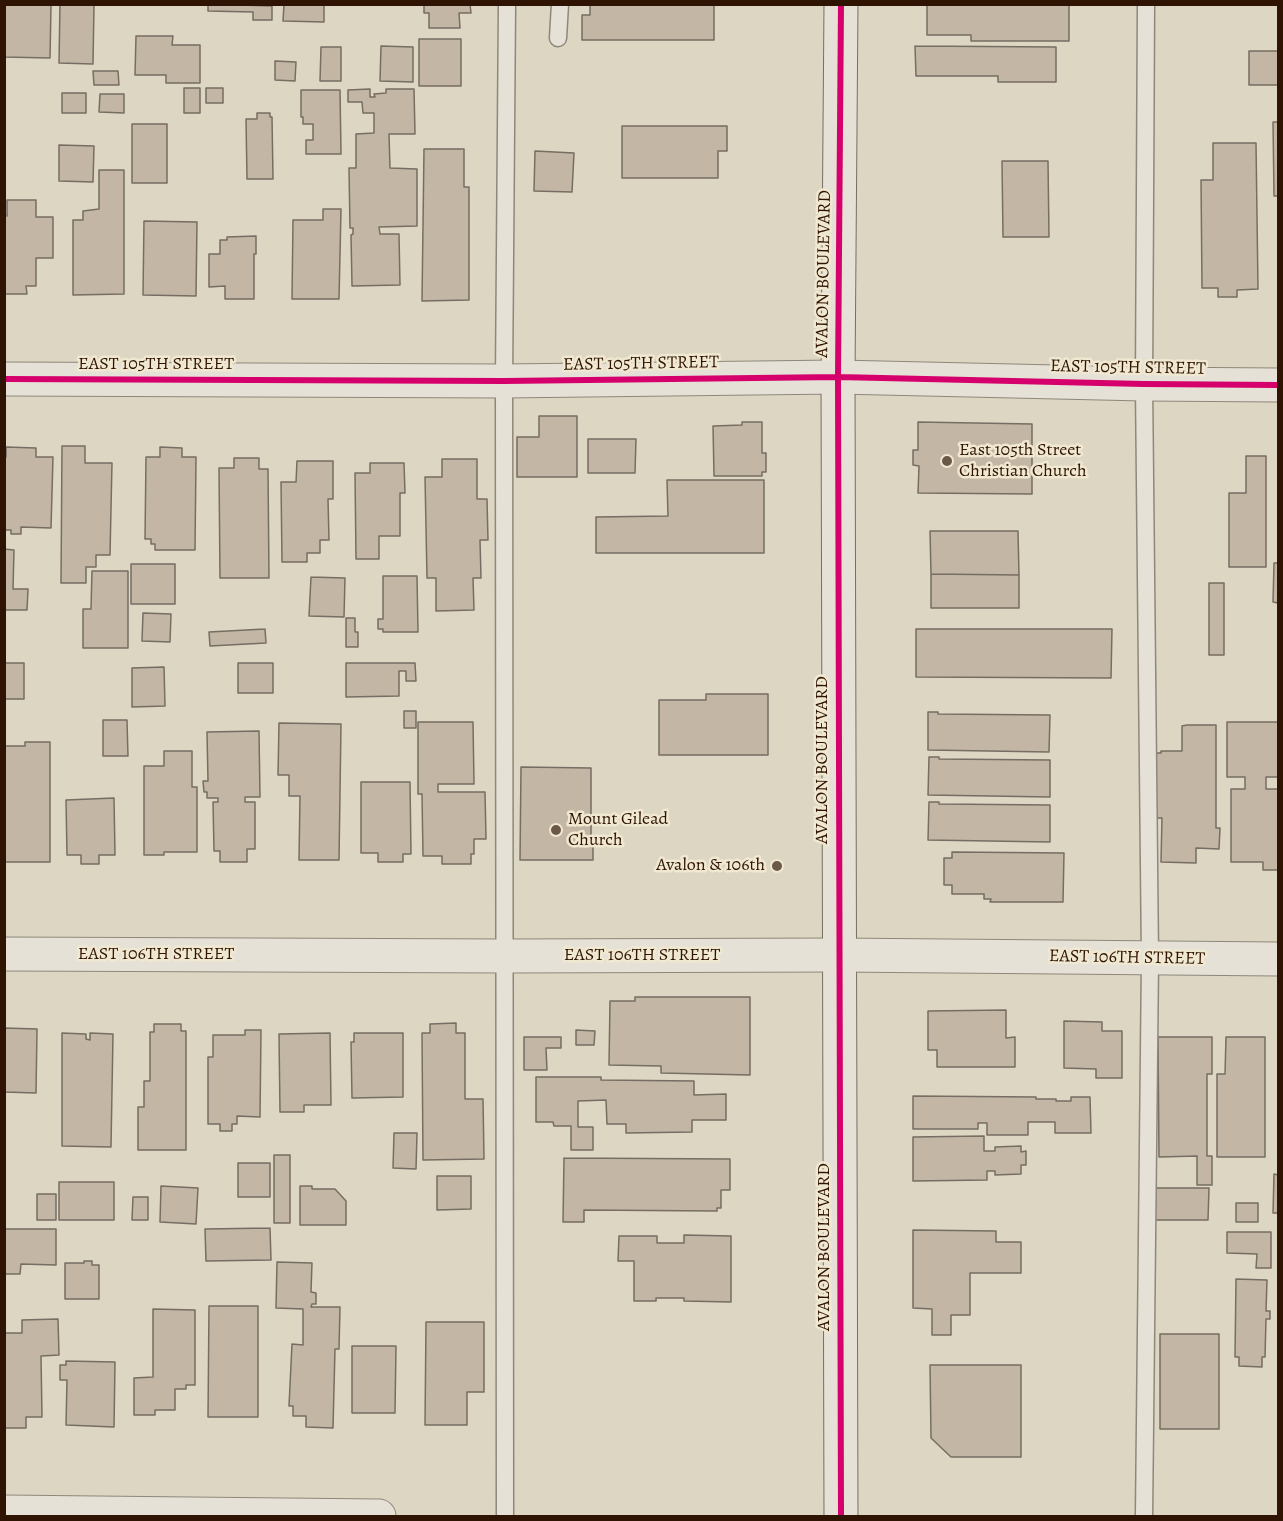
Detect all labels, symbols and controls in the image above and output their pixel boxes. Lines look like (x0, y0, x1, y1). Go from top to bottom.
street label: AVALON BOULEVARD (812, 190, 836, 358)
street label: EAST 105TH STREET (563, 352, 719, 376)
street label: EAST 105TH STREET (78, 354, 234, 376)
street label: EAST 105TH STREET (1050, 356, 1206, 380)
place label: East 105th Street Christian Church (959, 440, 1086, 482)
marker: East 105th Street Christian Church (940, 454, 954, 468)
street label: AVALON BOULEVARD (812, 676, 834, 844)
place label: Mount Gilead Church (568, 809, 668, 852)
marker: Mount Gilead Church (549, 823, 563, 837)
place label: Avalon & 106th (656, 855, 765, 877)
marker: Avalon & 106th (770, 859, 784, 873)
street label: EAST 106TH STREET (78, 944, 234, 966)
street label: EAST 106TH STREET (564, 945, 720, 967)
street label: EAST 106TH STREET (1049, 946, 1205, 970)
street label: AVALON BOULEVARD (814, 1163, 836, 1331)

